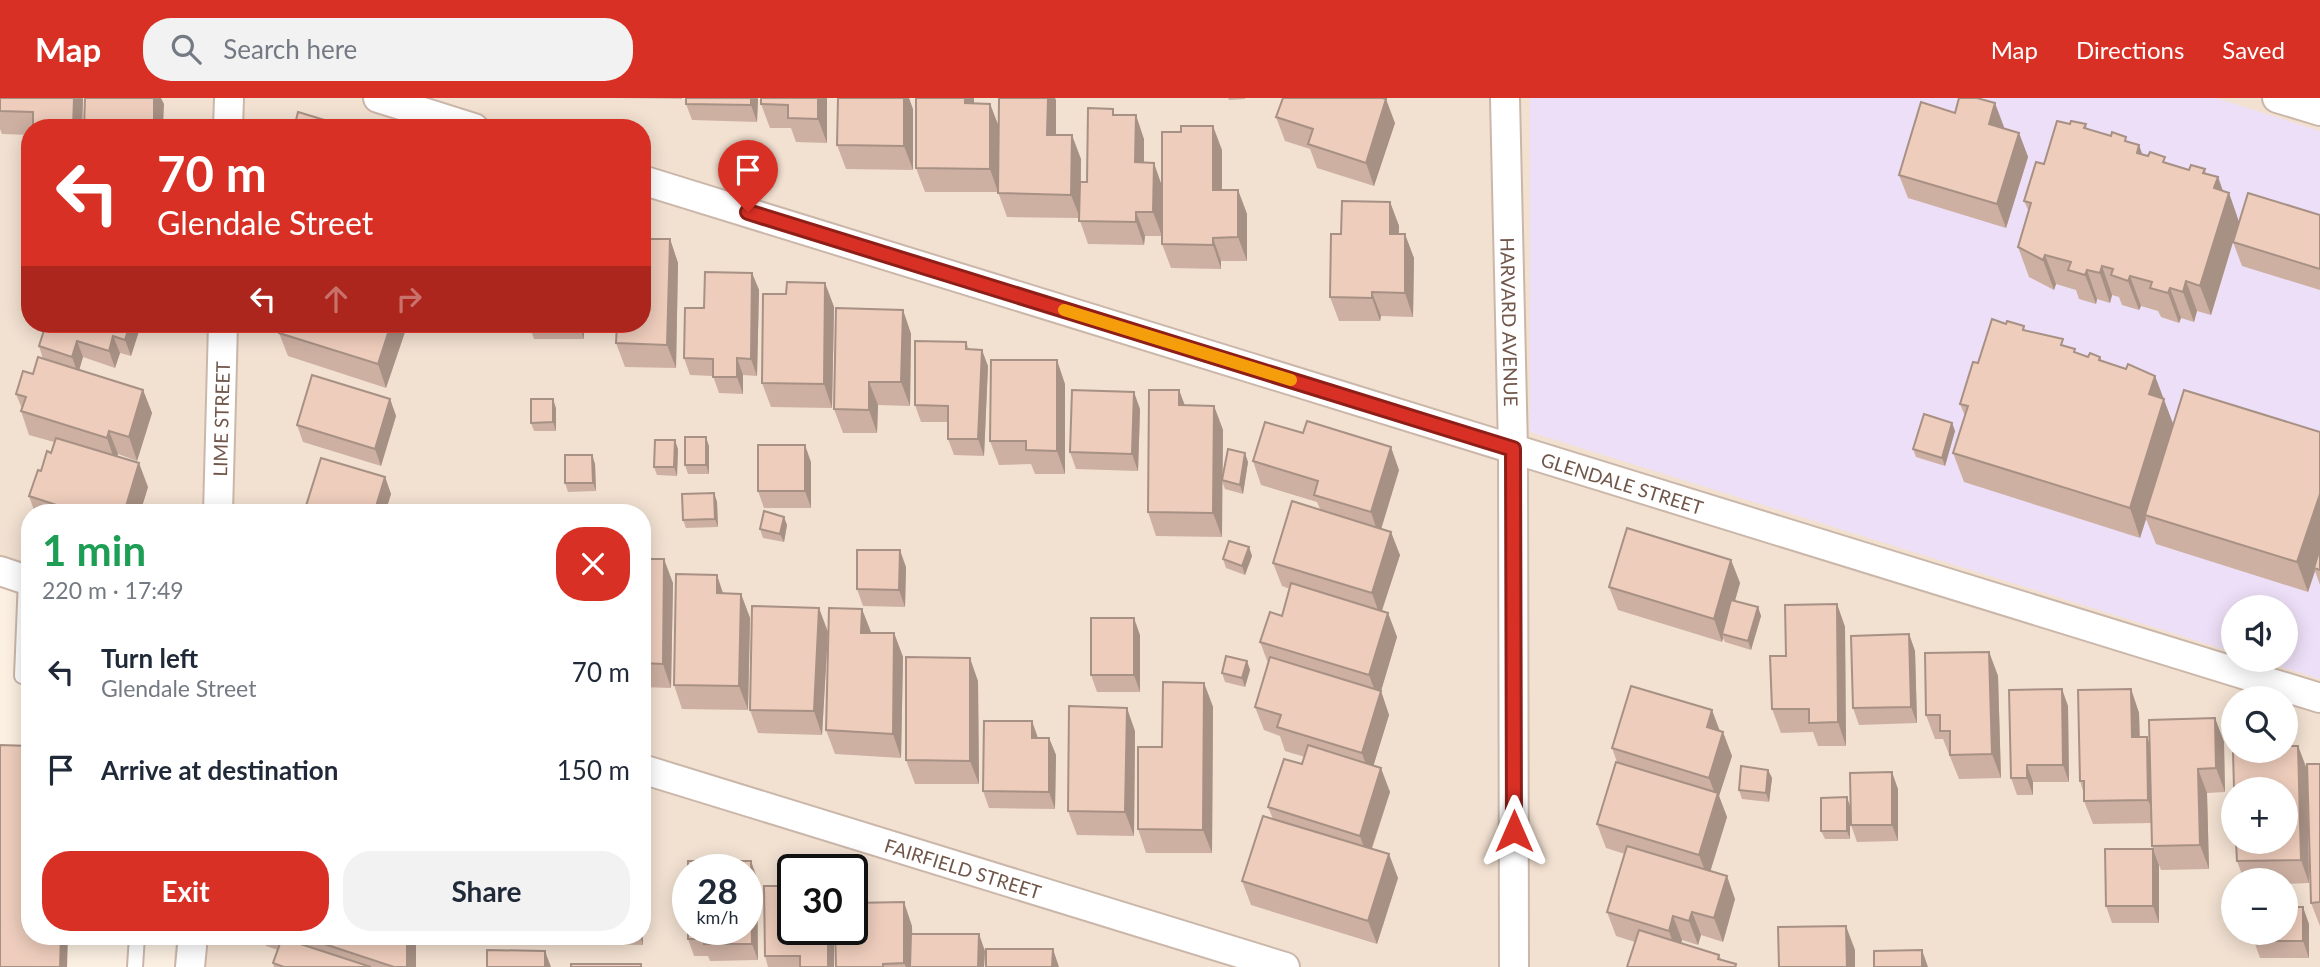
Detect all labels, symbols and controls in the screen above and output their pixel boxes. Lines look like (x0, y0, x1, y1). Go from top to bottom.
search box (143, 18, 633, 81)
text: Map (35, 29, 101, 69)
icon: search (167, 30, 205, 68)
text: Search here (223, 33, 357, 65)
text: Map (1991, 35, 2038, 64)
text: Directions (2076, 35, 2184, 64)
text: Saved (2222, 35, 2285, 64)
pin (718, 140, 778, 212)
text: 70 m (157, 144, 267, 202)
icon: left (42, 147, 133, 238)
icon: arrive (729, 151, 767, 189)
text: Glendale Street (157, 203, 373, 242)
street label: HARVARD AVENUE (1497, 237, 1524, 407)
icon: left (244, 280, 282, 318)
icon: ahead (317, 280, 355, 318)
icon: right (390, 280, 428, 318)
street label: LIME STREET (207, 361, 234, 477)
street label: GLENDALE STREET (1539, 447, 1706, 518)
text: 1 min (42, 525, 146, 575)
button: close (556, 527, 630, 601)
text: 220 m · 17:49 (42, 576, 184, 604)
map controls (2221, 595, 2298, 945)
button: sound (2221, 595, 2298, 672)
text: Turn left (101, 642, 198, 674)
icon: left (42, 653, 80, 691)
text: 70 m (572, 656, 630, 688)
text: Glendale Street (101, 674, 256, 702)
button: search (2221, 686, 2298, 763)
icon: arrive (42, 751, 80, 789)
text: Arrive at destination (101, 754, 338, 786)
text: 150 m (557, 754, 630, 786)
button: + (2221, 777, 2298, 854)
position arrow (1477, 794, 1551, 868)
street label: FAIRFIELD STREET (882, 833, 1044, 903)
button: Exit (42, 851, 329, 931)
button: Share (343, 851, 630, 931)
speed limit sign: 30 (777, 854, 868, 945)
button: − (2221, 868, 2298, 945)
text: 28 (697, 869, 738, 911)
text: km/h (696, 906, 739, 928)

